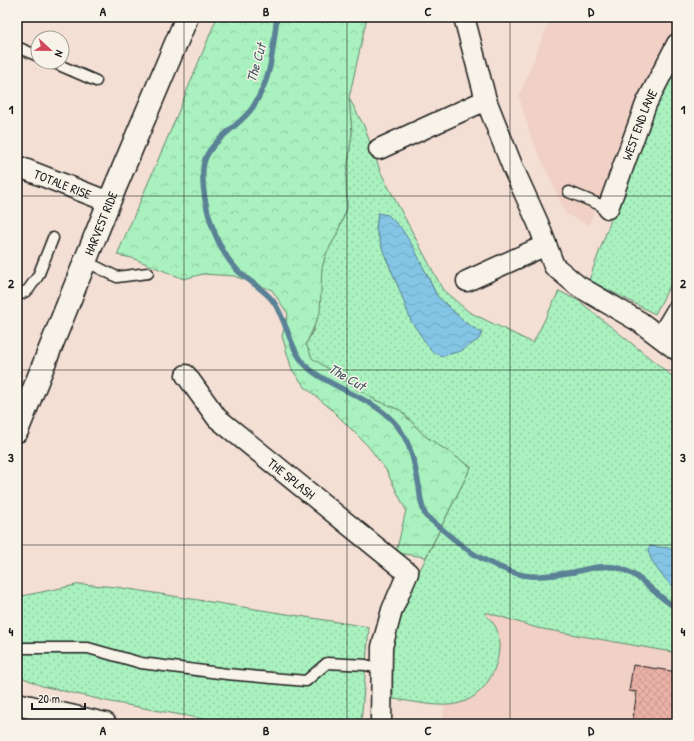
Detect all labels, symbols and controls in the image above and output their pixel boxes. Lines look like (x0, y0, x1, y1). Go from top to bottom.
text: A (100, 2, 107, 20)
text: B (263, 2, 270, 20)
text: C (424, 2, 432, 20)
text: D (588, 2, 595, 20)
north arrow (30, 30, 70, 70)
water label: The Cut (241, 39, 271, 84)
text: N (52, 48, 67, 59)
street label: WEST END LANE (617, 86, 661, 163)
text: 1 (9, 100, 14, 118)
text: 1 (681, 100, 686, 118)
street label: TOTALE RISE (31, 165, 94, 203)
street label: HARVEST RIDE (80, 188, 122, 258)
text: 2 (8, 274, 15, 292)
text: 2 (680, 274, 687, 292)
water label: The Cut (325, 359, 371, 396)
text: 3 (8, 448, 14, 466)
text: 3 (680, 448, 686, 466)
street label: THE SPLASH (264, 454, 319, 503)
text: 4 (9, 622, 14, 640)
text: 4 (681, 622, 686, 640)
scale bar (32, 685, 85, 711)
text: 20 m (38, 690, 60, 707)
text: A (100, 721, 107, 739)
text: B (263, 721, 270, 739)
text: C (424, 721, 432, 739)
text: D (588, 721, 595, 739)

